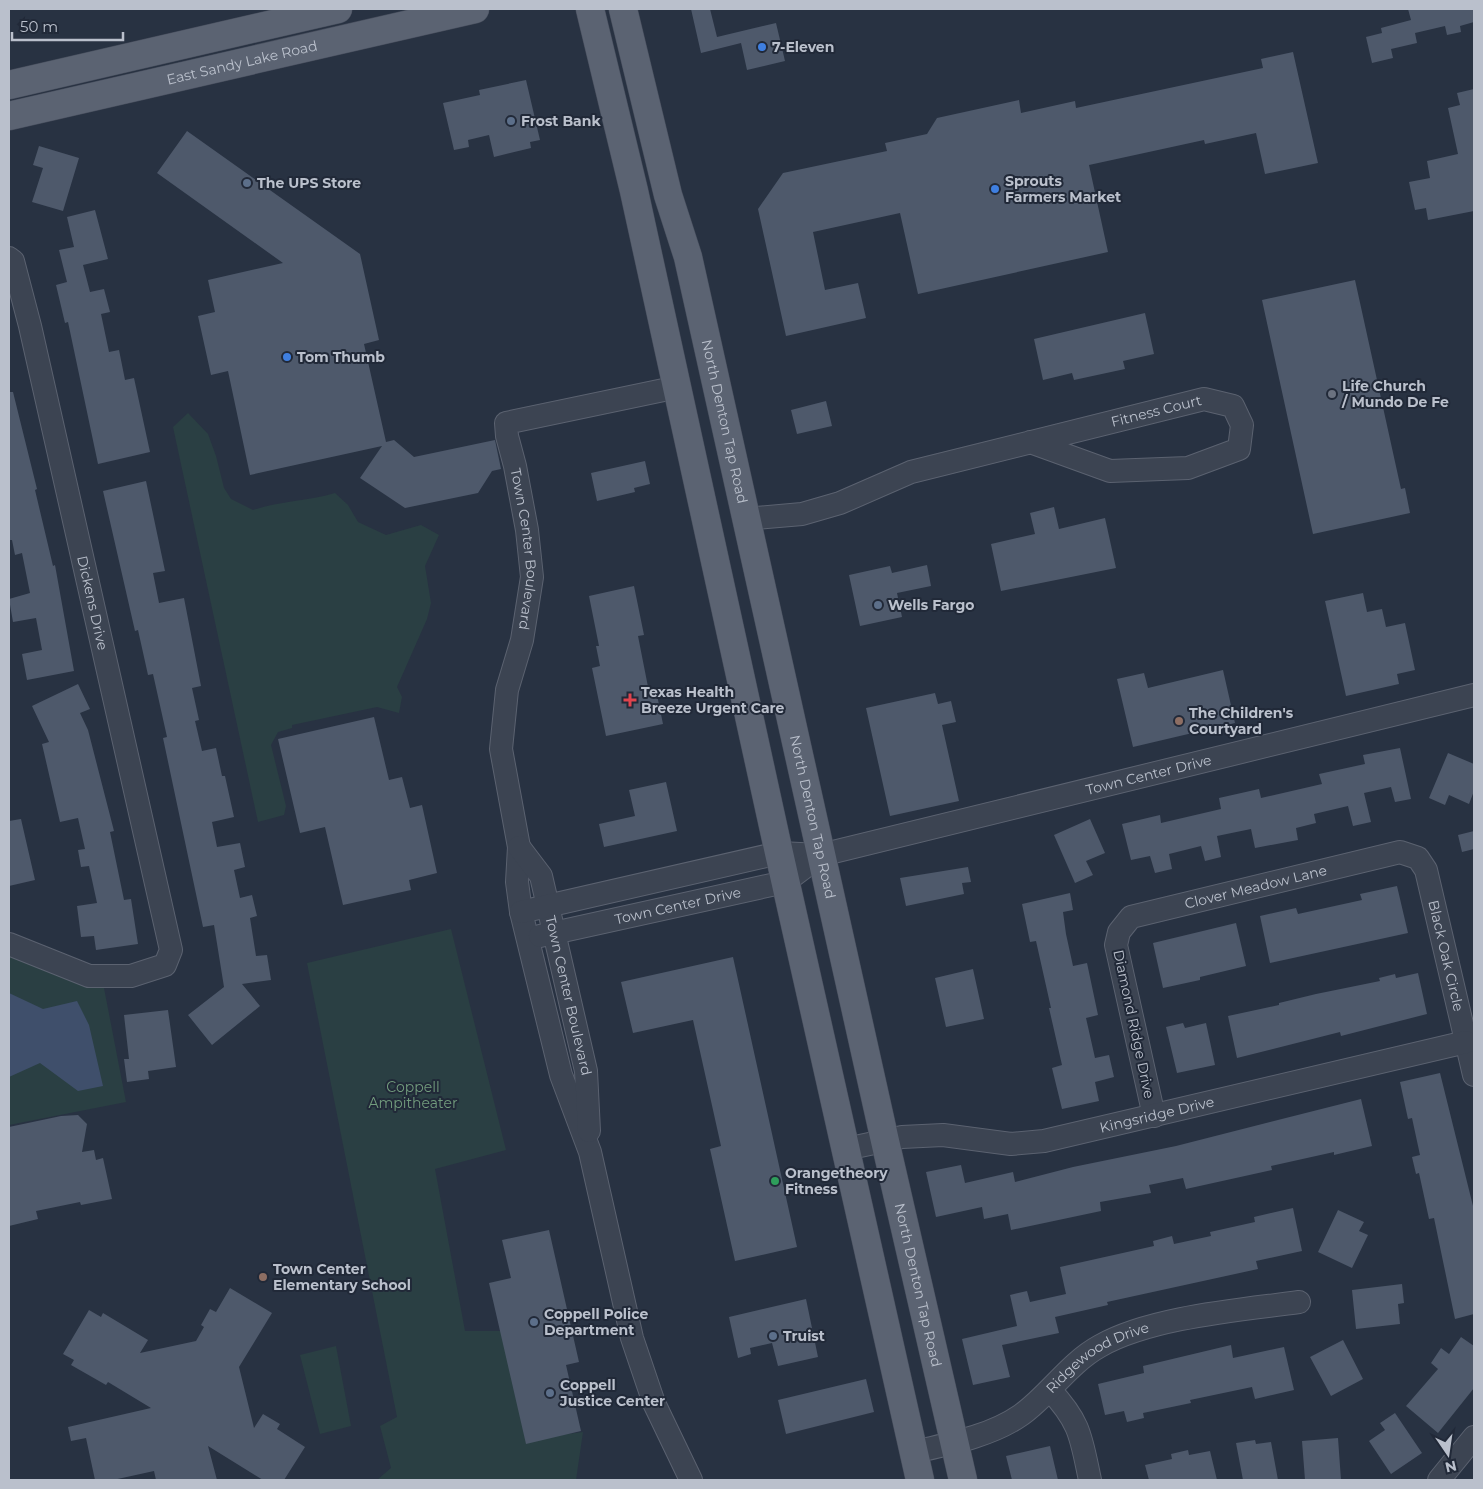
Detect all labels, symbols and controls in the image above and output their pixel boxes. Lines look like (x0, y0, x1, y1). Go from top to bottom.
scale bar (12, 10, 124, 42)
text: 50 m (20, 17, 58, 36)
street label: East Sandy Lake Road (165, 36, 319, 89)
place label: 7-Eleven (772, 38, 834, 56)
marker: 7-Eleven (756, 41, 768, 53)
place label: Frost Bank (521, 112, 601, 130)
marker: Frost Bank (505, 115, 517, 127)
place label: Sprouts Farmers Market (1005, 172, 1121, 206)
place label: The UPS Store (257, 174, 361, 192)
marker: The UPS Store (241, 177, 253, 189)
marker: Sprouts Farmers Market (989, 183, 1001, 195)
street label: North Denton Tap Road (698, 338, 752, 505)
place label: Tom Thumb (297, 348, 385, 366)
marker: Tom Thumb (281, 351, 293, 363)
place label: Life Church / Mundo De Fe (1341, 377, 1449, 411)
marker: Life Church / Mundo De Fe (1326, 388, 1338, 400)
street label: Fitness Court (1109, 391, 1204, 431)
street label: Town Center Boulevard (507, 467, 541, 631)
street label: Dickens Drive (73, 554, 112, 652)
place label: Wells Fargo (888, 596, 974, 614)
marker: Wells Fargo (872, 599, 884, 611)
place label: Texas Health Breeze Urgent Care (641, 683, 784, 717)
marker: Texas Health Breeze Urgent Care (623, 693, 637, 707)
place label: The Children's Courtyard (1189, 704, 1294, 738)
marker: The Children's Courtyard (1173, 715, 1185, 727)
street label: North Denton Tap Road (786, 733, 840, 900)
street label: Town Center Drive (1084, 751, 1213, 799)
street label: Clover Meadow Lane (1183, 861, 1329, 913)
street label: Town Center Drive (613, 883, 743, 928)
street label: Black Oak Circle (1424, 898, 1468, 1013)
street label: Town Center Boulevard (541, 914, 596, 1077)
street label: Diamond Ridge Drive (1109, 948, 1159, 1100)
park label: Coppell Ampitheater (368, 1078, 458, 1112)
street label: Kingsridge Drive (1098, 1092, 1216, 1137)
place label: Orangetheory Fitness (785, 1164, 888, 1198)
marker: Orangetheory Fitness (769, 1175, 781, 1187)
street label: North Denton Tap Road (891, 1201, 946, 1369)
place label: Town Center Elementary School (273, 1260, 411, 1294)
marker: Town Center Elementary School (257, 1271, 269, 1283)
place label: Coppell Police Department (544, 1305, 648, 1339)
marker: Coppell Police Department (528, 1316, 540, 1328)
street label: Ridgewood Drive (1042, 1318, 1151, 1397)
place label: Truist (783, 1327, 825, 1345)
marker: Truist (767, 1330, 779, 1342)
place label: Coppell Justice Center (559, 1376, 665, 1410)
marker: Coppell Justice Center (544, 1387, 556, 1399)
north arrow (1423, 1429, 1473, 1479)
text: N (1443, 1457, 1458, 1477)

